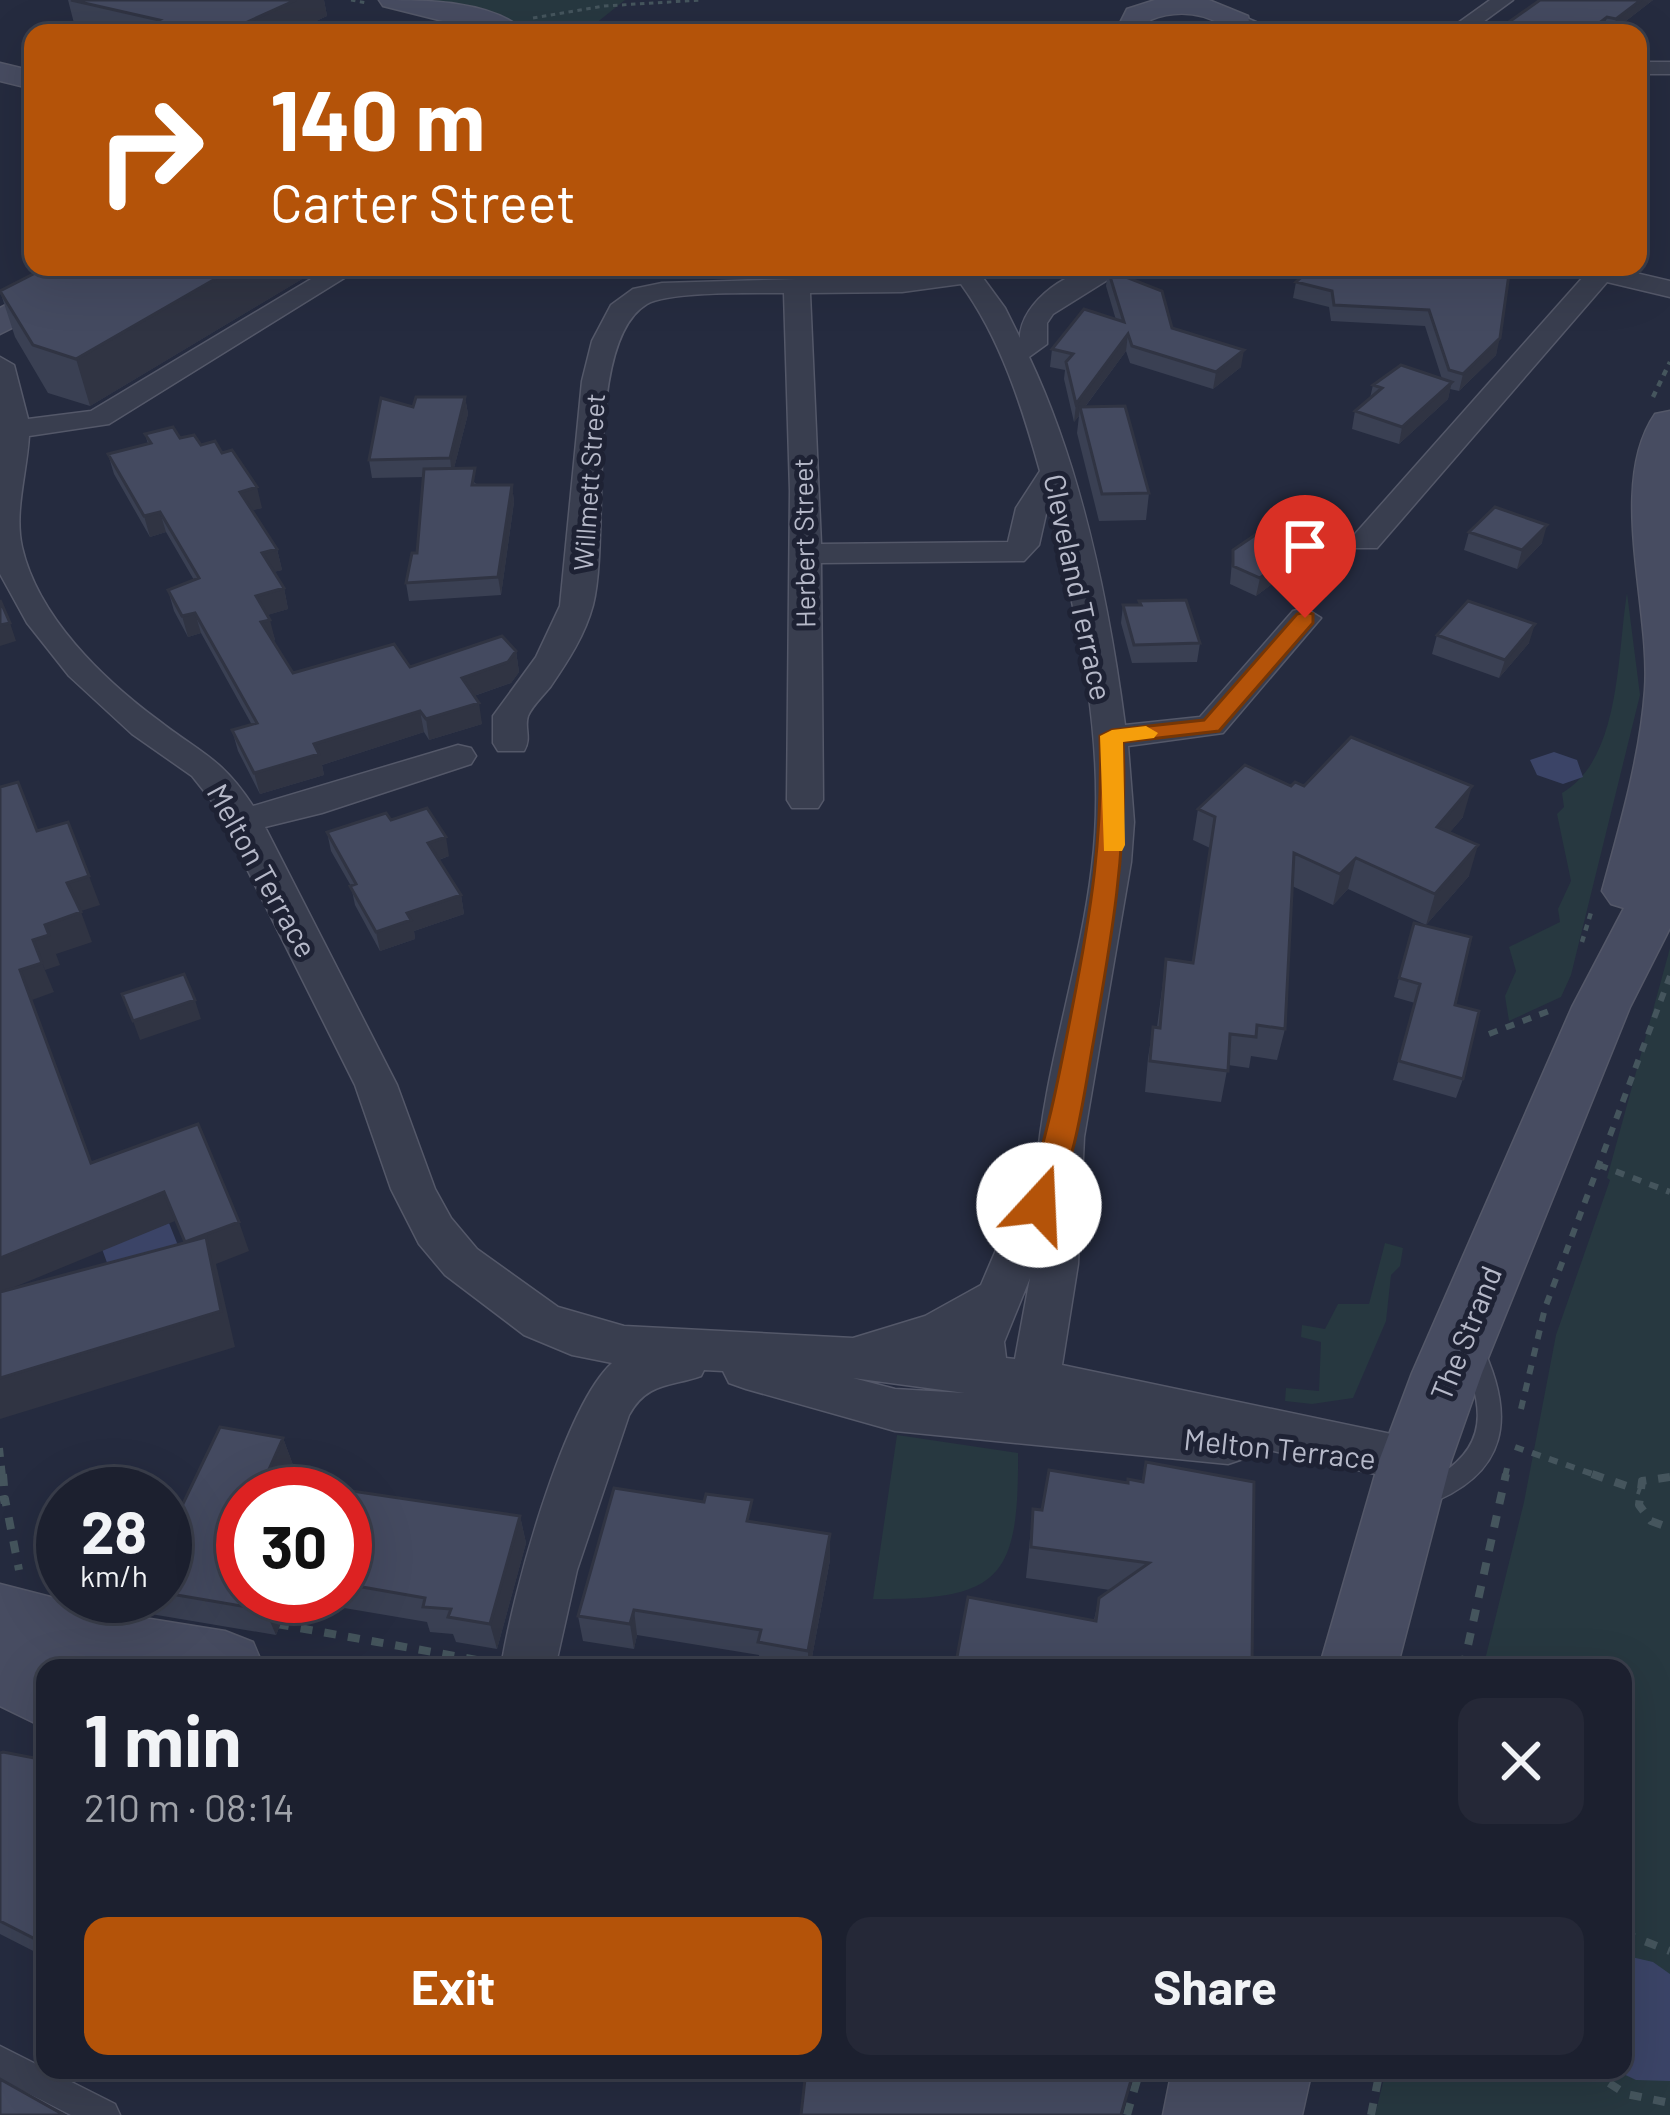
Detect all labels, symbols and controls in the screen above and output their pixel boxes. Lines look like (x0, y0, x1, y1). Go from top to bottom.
text: 140 m (270, 67, 485, 168)
icon: right (72, 72, 228, 228)
text: Carter Street (270, 169, 576, 234)
street label: Willmett Street (566, 392, 610, 572)
street label: Herbert Street (786, 458, 820, 628)
street label: Cleveland Terrace (1037, 470, 1121, 704)
pin (1254, 495, 1356, 618)
icon: arrive (1272, 513, 1338, 579)
street label: Melton Terrace (200, 777, 326, 963)
position arrow (976, 1142, 1102, 1268)
street label: The Strand (1422, 1260, 1508, 1406)
street label: Melton Terrace (1182, 1420, 1378, 1476)
speed limit sign: 30 (216, 1467, 372, 1623)
text: 28 (81, 1494, 147, 1566)
text: km/h (80, 1557, 148, 1593)
text: 1 min (84, 1695, 242, 1781)
button: close (1458, 1698, 1584, 1824)
text: 210 m · 08:14 (84, 1783, 295, 1830)
button: Exit (84, 1917, 822, 2055)
button: Share (846, 1917, 1584, 2055)

